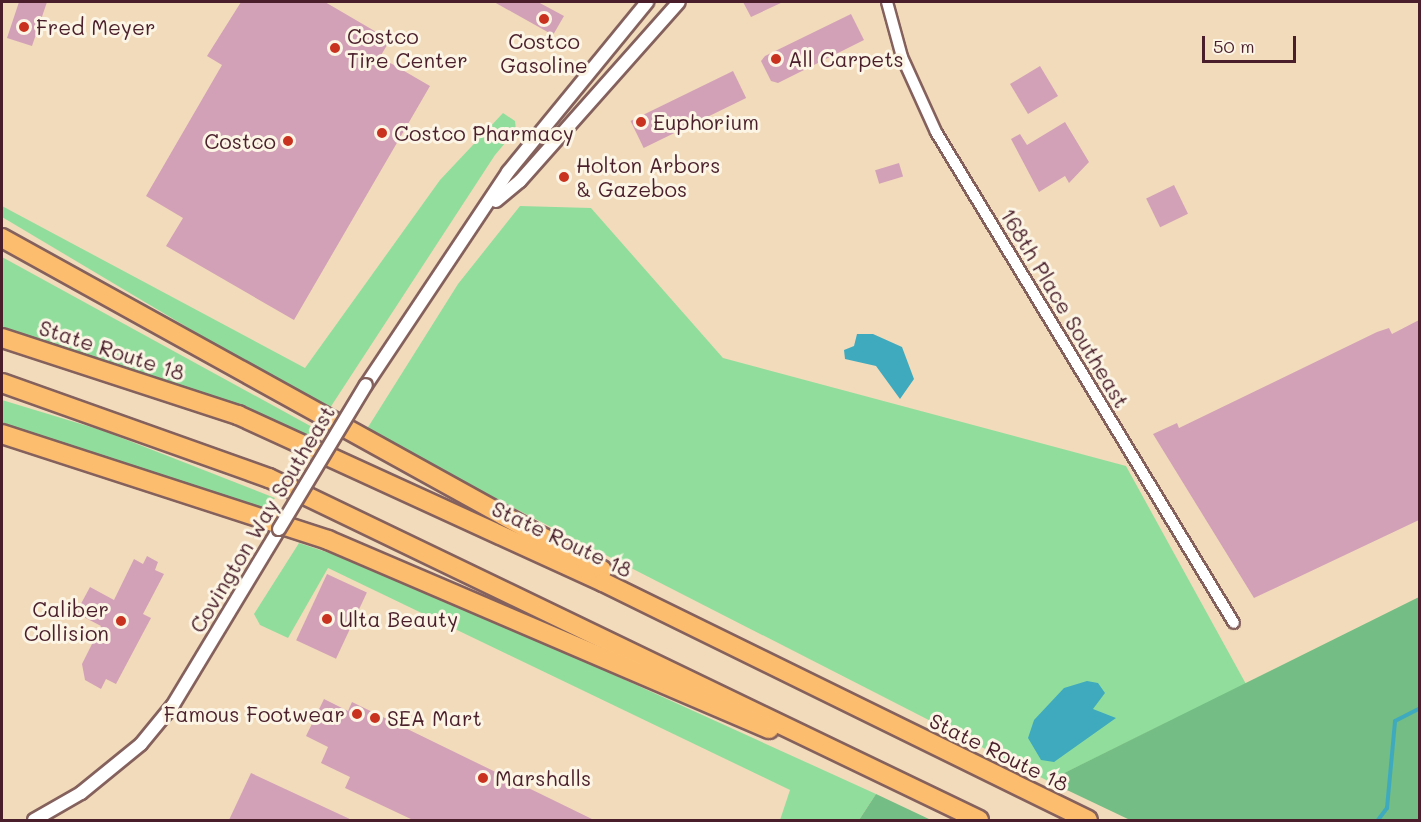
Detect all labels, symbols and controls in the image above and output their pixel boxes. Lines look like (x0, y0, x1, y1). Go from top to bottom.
marker: Costco Gasoline (537, 12, 551, 26)
place label: Fred Meyer (36, 14, 156, 40)
marker: Fred Meyer (17, 20, 31, 34)
place label: Costco Tire Center (347, 23, 468, 73)
scale bar (1205, 24, 1300, 62)
place label: Costco Gasoline (500, 28, 588, 78)
text: 50 m (1213, 34, 1255, 58)
marker: Costco Tire Center (328, 41, 342, 55)
place label: All Carpets (788, 46, 904, 72)
marker: All Carpets (769, 52, 783, 66)
place label: Euphorium (653, 109, 759, 135)
marker: Euphorium (634, 115, 648, 129)
place label: Costco Pharmacy (394, 120, 574, 146)
marker: Costco Pharmacy (375, 126, 389, 140)
place label: Costco (204, 128, 276, 154)
marker: Costco (281, 134, 295, 148)
place label: Holton Arbors & Gazebos (576, 152, 720, 202)
marker: Holton Arbors & Gazebos (557, 170, 571, 184)
street label: 168th Place Southeast (995, 204, 1135, 412)
street label: State Route 18 (36, 315, 188, 385)
street label: Covington Way Southeast (184, 401, 340, 637)
street label: State Route 18 (488, 496, 636, 582)
place label: Caliber Collision (24, 596, 109, 646)
place label: Ulta Beauty (339, 606, 458, 632)
marker: Ulta Beauty (320, 612, 334, 626)
marker: Caliber Collision (114, 614, 128, 628)
place label: Famous Footwear (164, 701, 345, 727)
place label: SEA Mart (387, 705, 482, 731)
marker: Famous Footwear (350, 707, 364, 721)
street label: State Route 18 (925, 707, 1073, 797)
marker: SEA Mart (368, 711, 382, 725)
place label: Marshalls (495, 765, 591, 791)
marker: Marshalls (476, 771, 490, 785)

